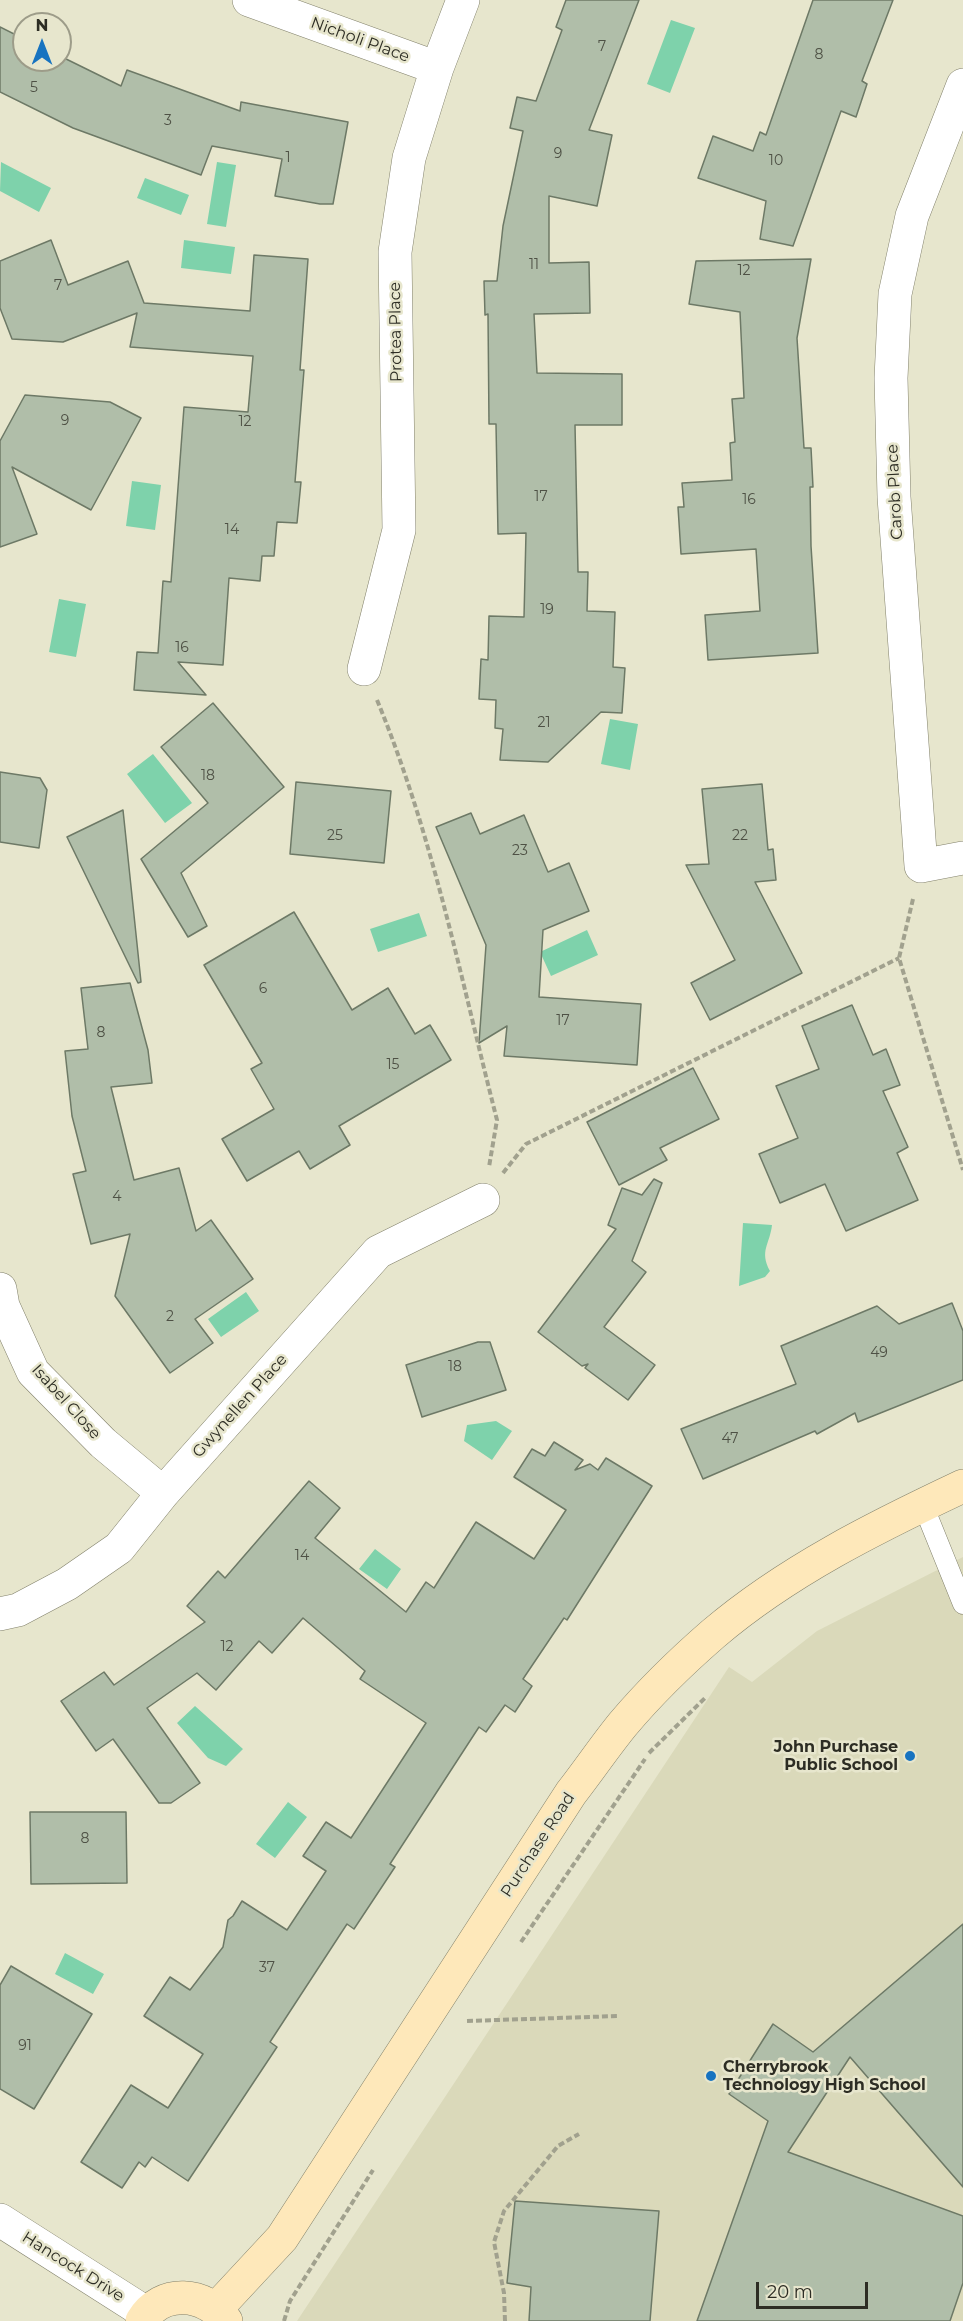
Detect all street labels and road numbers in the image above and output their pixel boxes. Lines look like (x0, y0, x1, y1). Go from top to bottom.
street label: Nicholi Place (308, 13, 412, 67)
street label: Protea Place (386, 282, 406, 382)
street label: Carob Place (883, 444, 907, 540)
street label: Gwynellen Place (189, 1350, 291, 1462)
street label: Isabel Close (27, 1361, 105, 1443)
street label: Purchase Road (497, 1789, 579, 1901)
street label: Hancock Drive (18, 2228, 128, 2306)

